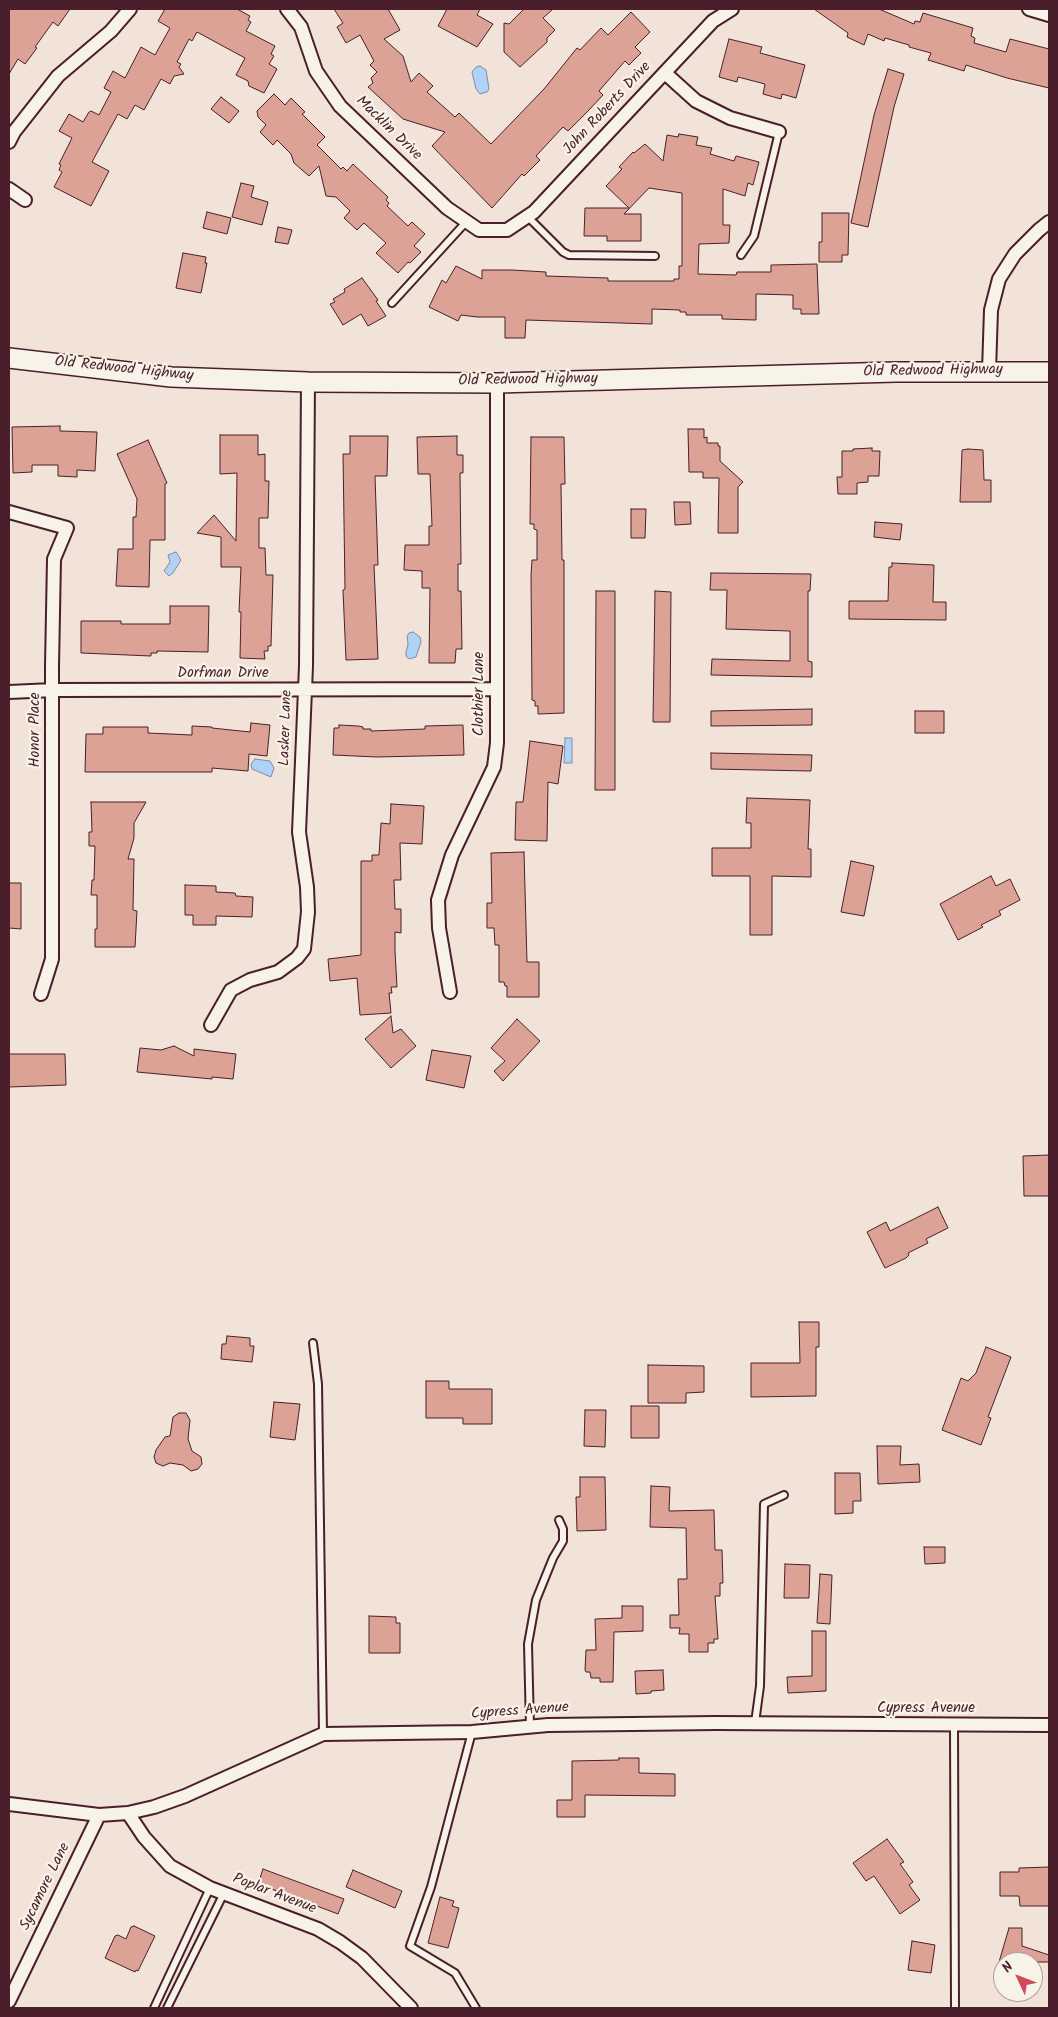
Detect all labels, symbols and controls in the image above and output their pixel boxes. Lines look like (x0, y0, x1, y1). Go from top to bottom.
street label: John Roberts Drive (560, 59, 656, 159)
street label: Macklin Drive (351, 93, 425, 165)
street label: Old Redwood Highway (54, 354, 194, 386)
street label: Old Redwood Highway (863, 362, 1003, 382)
street label: Old Redwood Highway (458, 371, 598, 391)
street label: Clothier Lane (471, 652, 489, 736)
street label: Dorfman Drive (177, 665, 269, 683)
street label: Lasker Lane (277, 690, 297, 766)
street label: Honor Place (27, 693, 45, 767)
street label: Cypress Avenue (471, 1700, 569, 1724)
street label: Cypress Avenue (877, 1700, 975, 1718)
street label: Sycamore Lane (17, 1840, 75, 1934)
street label: Poplar Avenue (230, 1871, 318, 1919)
north arrow (993, 1952, 1043, 2002)
text: N (997, 1957, 1019, 1978)

